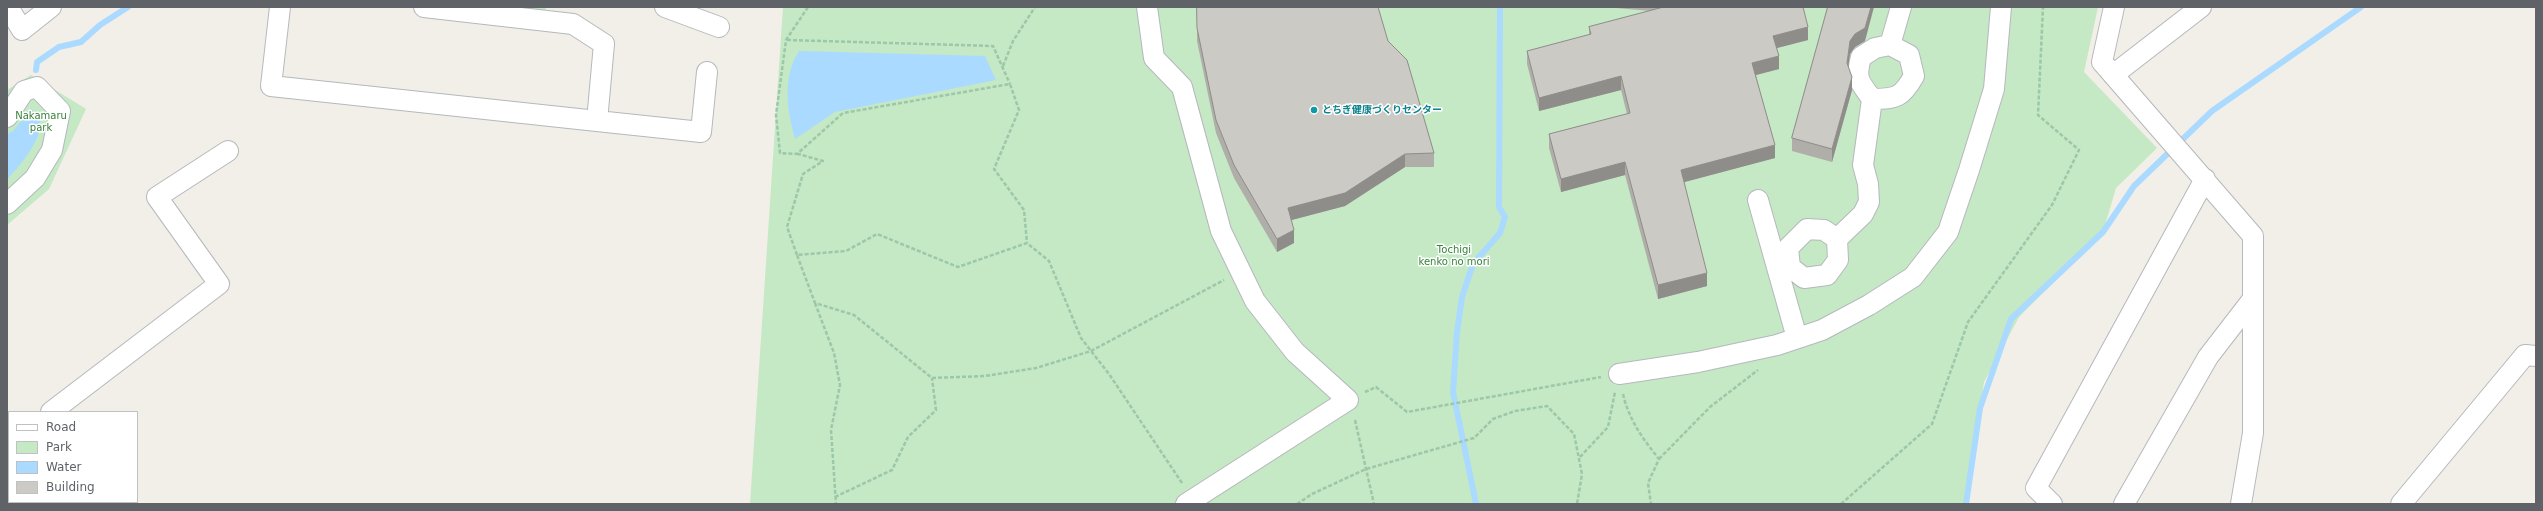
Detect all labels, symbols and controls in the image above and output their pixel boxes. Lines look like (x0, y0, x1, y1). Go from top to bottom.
place label: とちぎ健康づくりセンター (1322, 104, 1442, 116)
marker: とちぎ健康づくりセンター (1309, 105, 1319, 115)
park label: Nakamaru park (15, 110, 67, 134)
park label: Tochigi kenko no mori (1418, 244, 1490, 268)
legend (8, 411, 138, 503)
text: Road (46, 420, 76, 434)
text: Park (46, 440, 72, 454)
text: Water (46, 460, 81, 474)
text: Building (46, 480, 95, 494)

